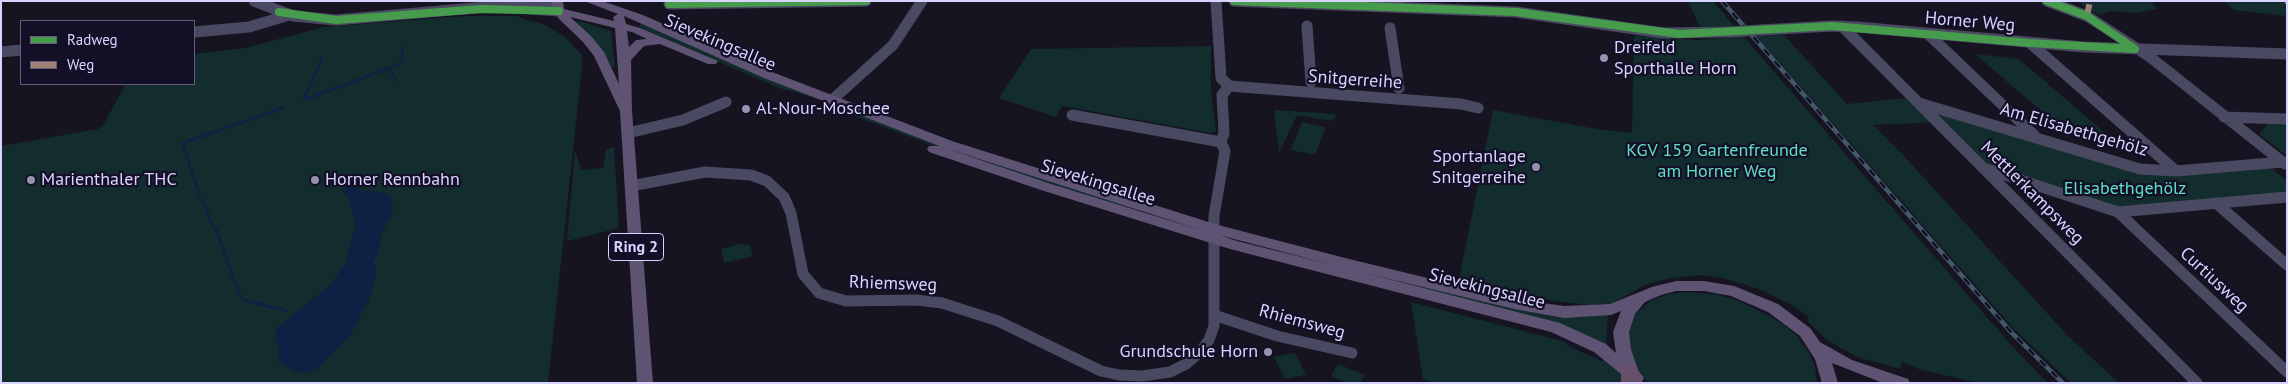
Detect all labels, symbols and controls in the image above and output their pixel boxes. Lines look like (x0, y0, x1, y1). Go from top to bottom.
street label: Horner Weg (1924, 7, 2016, 37)
street label: Sievekingsallee (661, 10, 779, 76)
legend (20, 20, 195, 85)
text: Radweg (67, 30, 118, 49)
place label: Dreifeld Sporthalle Horn (1614, 37, 1737, 80)
marker: Dreifeld Sporthalle Horn (1598, 52, 1610, 64)
text: Weg (67, 55, 94, 74)
street label: Snitgerreihe (1307, 66, 1403, 94)
place label: Al-Nour-Moschee (756, 98, 890, 120)
street label: Am Elisabethgehölz (1998, 99, 2150, 161)
marker: Al-Nour-Moschee (740, 103, 752, 115)
street label: Mettlerkampsweg (1976, 137, 2088, 249)
park label: KGV 159 Gartenfreunde am Horner Weg (1626, 140, 1808, 182)
place label: Sportanlage Snitgerreihe (1432, 146, 1526, 188)
street label: Sievekingsallee (1038, 155, 1158, 211)
marker: Sportanlage Snitgerreihe (1530, 161, 1542, 173)
place label: Marienthaler THC (41, 169, 177, 191)
place label: Horner Rennbahn (325, 169, 460, 191)
marker: Marienthaler THC (25, 174, 37, 186)
marker: Horner Rennbahn (309, 174, 321, 186)
park label: Elisabethgehölz (2064, 178, 2186, 200)
road number: Ring 2 (608, 233, 664, 260)
street label: Curtiusweg (2175, 243, 2253, 317)
street label: Sievekingsallee (1427, 264, 1547, 314)
street label: Rhiemsweg (848, 272, 938, 296)
street label: Rhiemsweg (1257, 300, 1347, 344)
place label: Grundschule Horn (1119, 341, 1258, 363)
marker: Grundschule Horn (1262, 346, 1274, 358)

